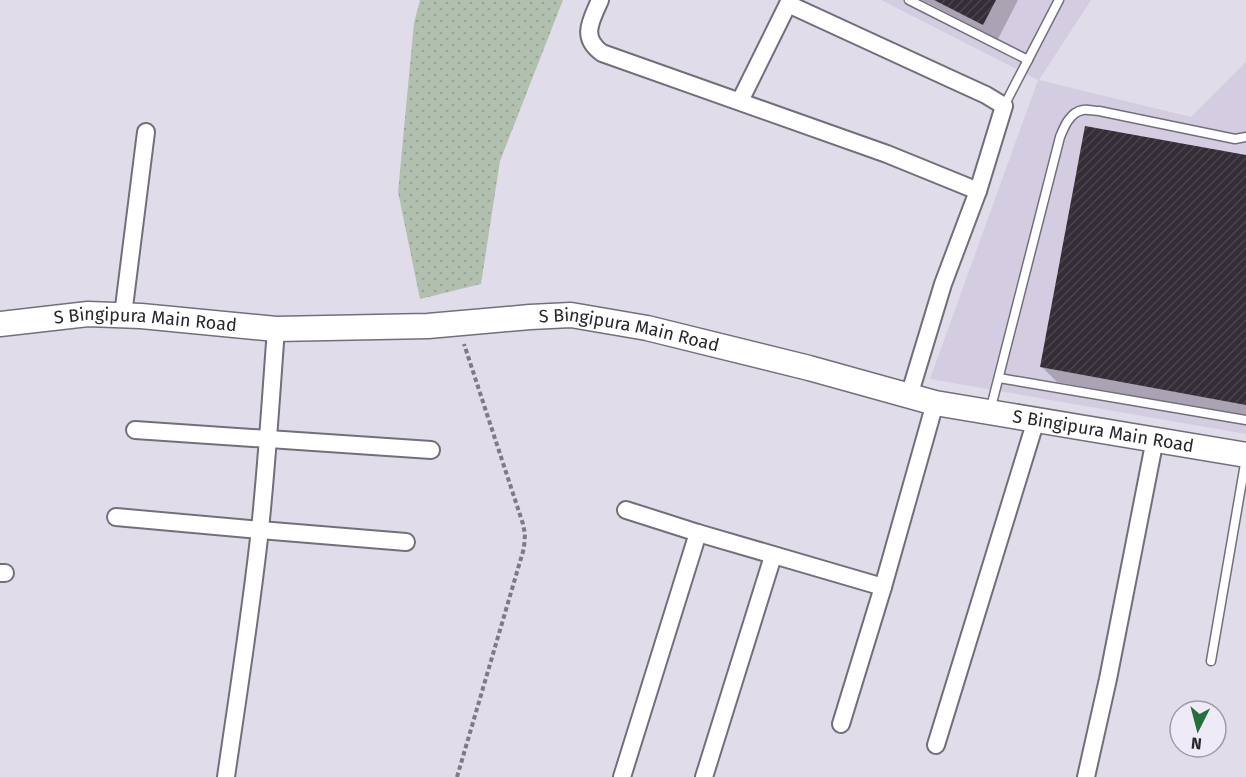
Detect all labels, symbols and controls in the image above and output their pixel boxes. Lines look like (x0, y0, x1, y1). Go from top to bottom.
street label: S Bingipura Main Road (53, 303, 238, 336)
street label: S Bingipura Main Road (538, 304, 721, 356)
street label: S Bingipura Main Road (1011, 405, 1196, 457)
north arrow (1168, 699, 1228, 759)
text: N (1190, 733, 1203, 753)

